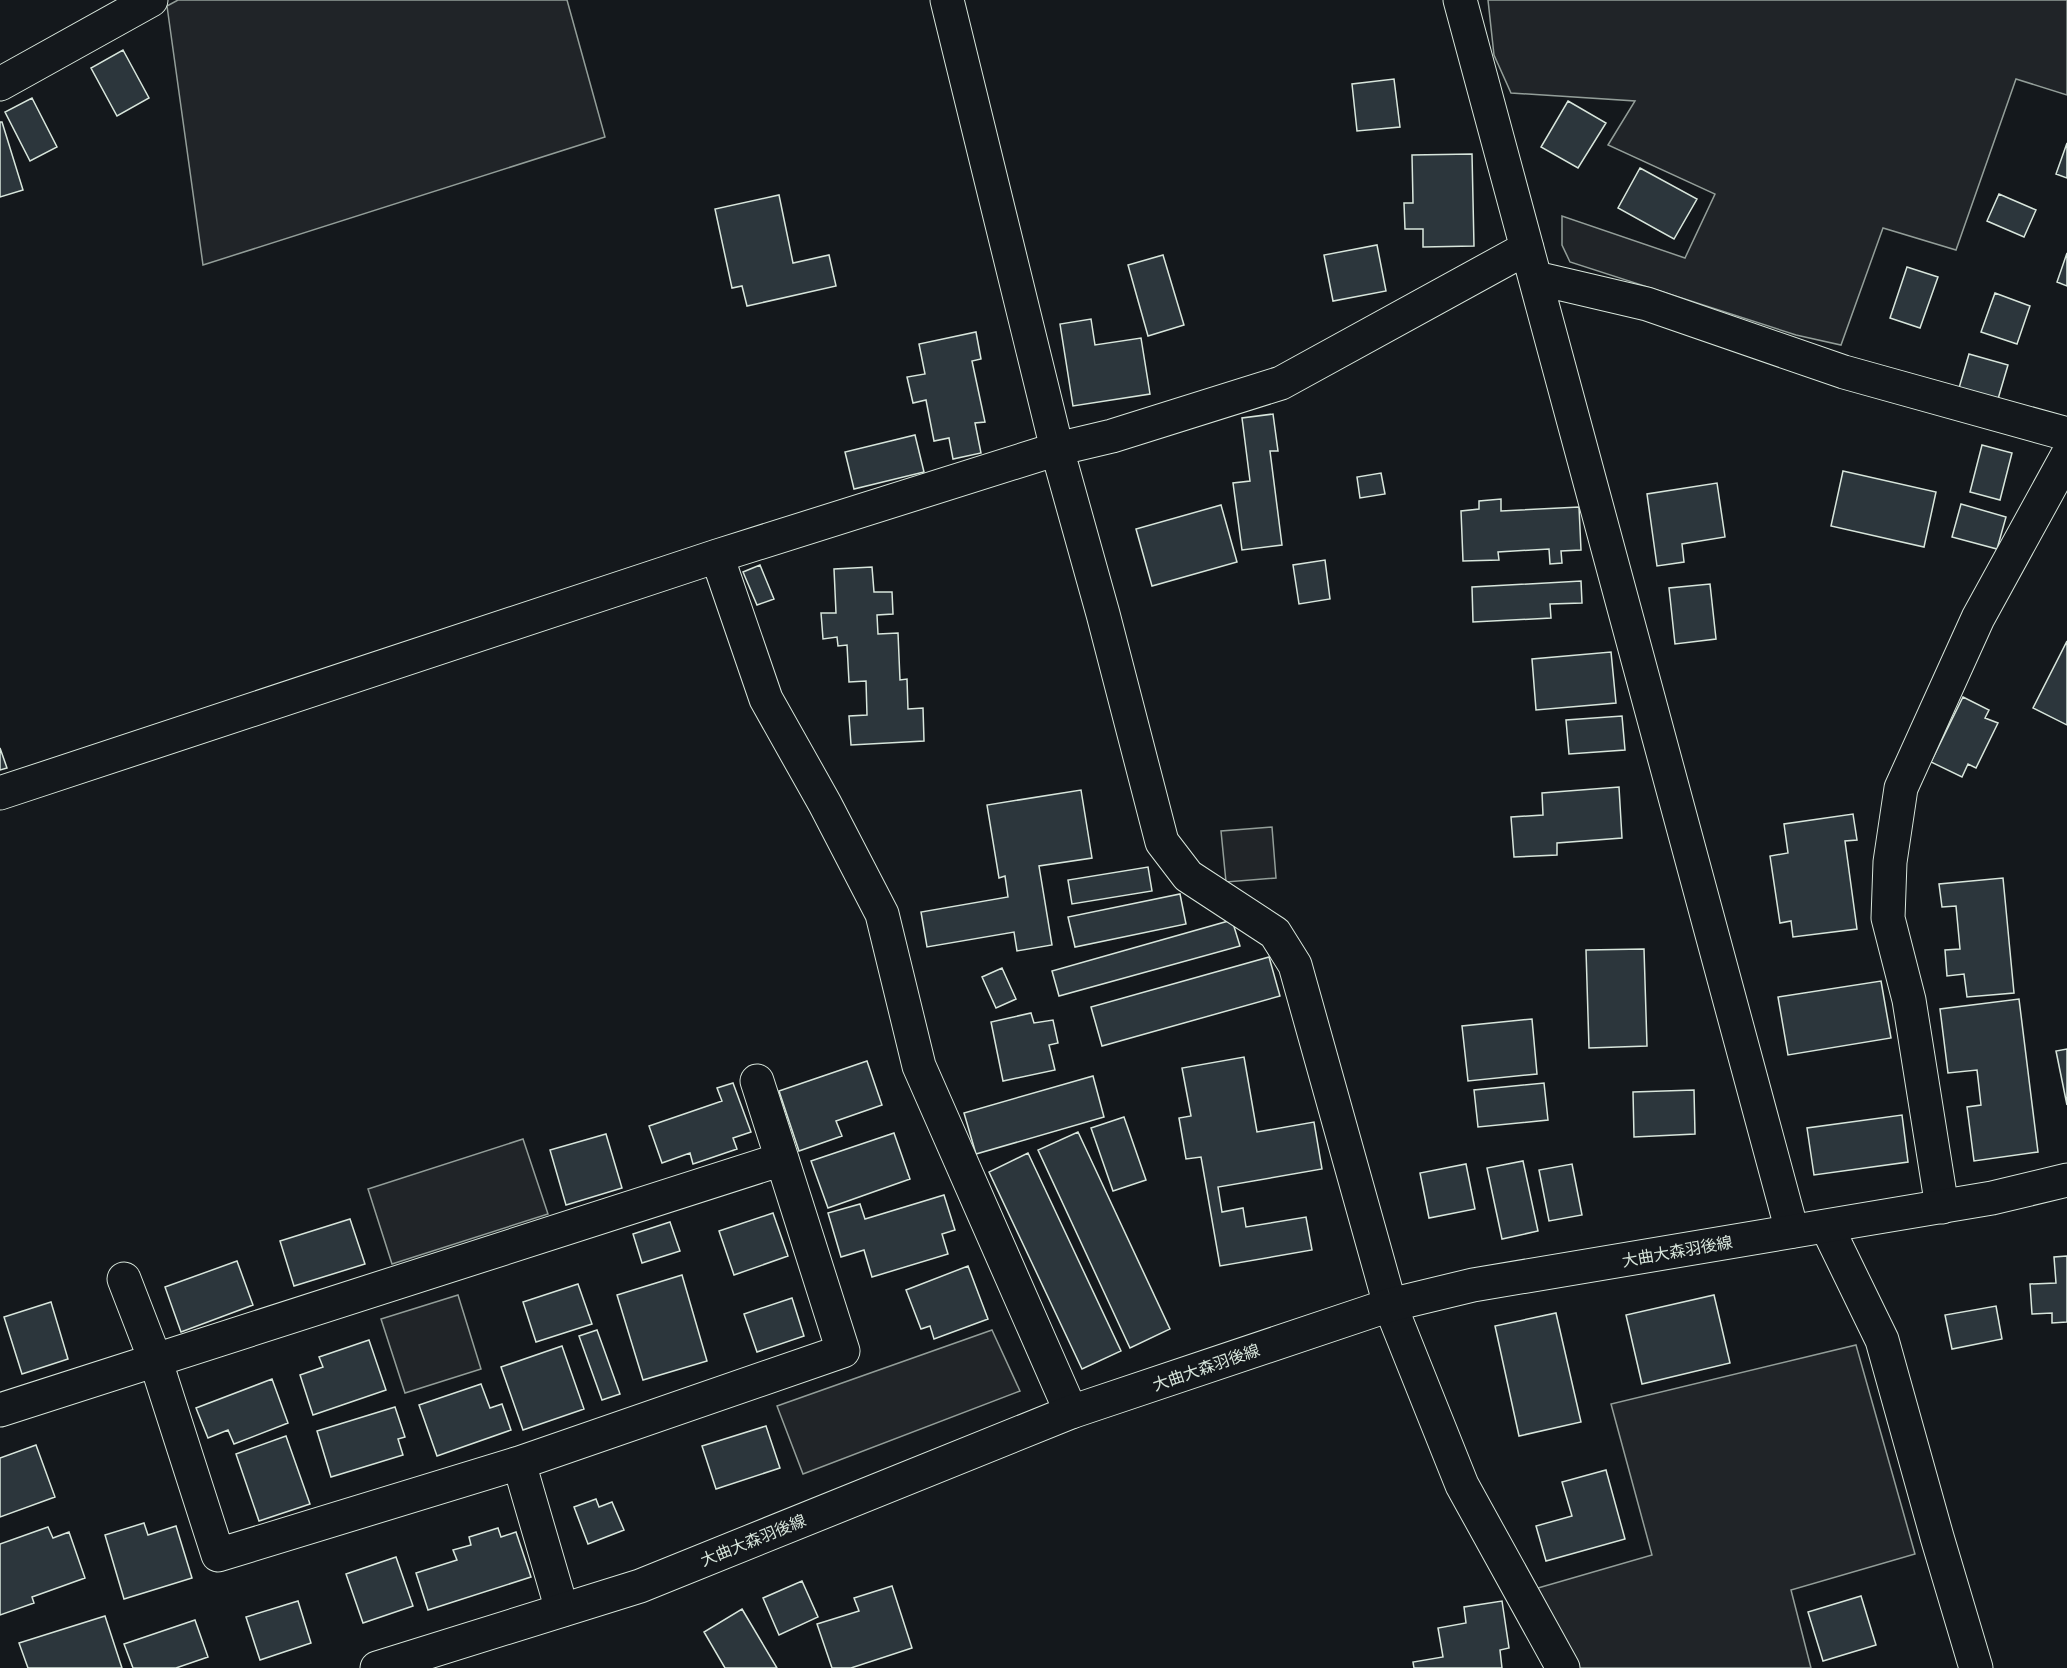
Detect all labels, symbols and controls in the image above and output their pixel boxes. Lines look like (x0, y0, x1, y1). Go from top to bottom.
street label: 大曲大森羽後線 (1620, 1233, 1734, 1270)
street label: 大曲大森羽後線 (1150, 1341, 1262, 1394)
street label: 大曲大森羽後線 (698, 1512, 808, 1569)

